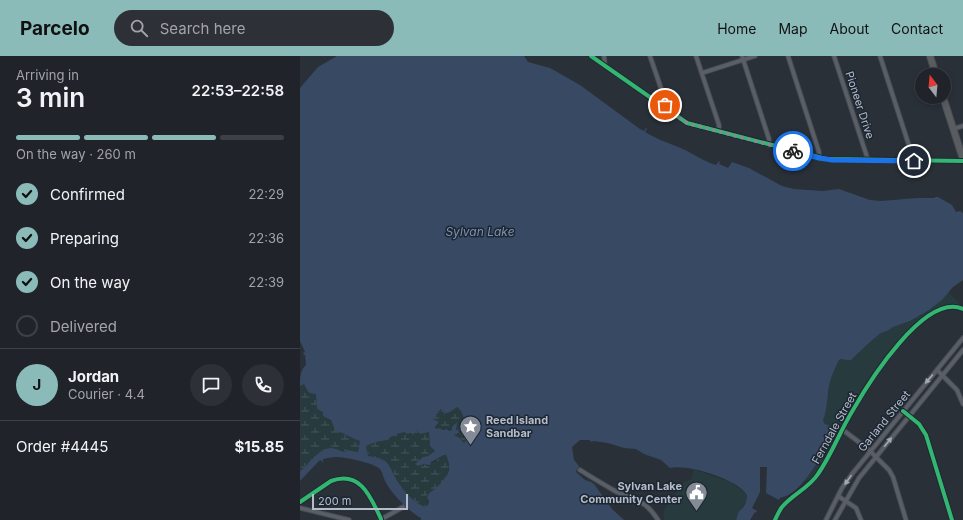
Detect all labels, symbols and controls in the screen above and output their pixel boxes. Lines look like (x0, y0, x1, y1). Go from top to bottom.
search box (114, 10, 394, 46)
text: Parcelo (20, 17, 90, 40)
icon: search (128, 17, 150, 39)
text: Search here (160, 19, 245, 38)
text: Home (717, 20, 756, 37)
text: Map (778, 20, 808, 37)
text: About (830, 20, 869, 37)
text: Contact (891, 20, 943, 37)
text: Arriving in (16, 67, 79, 83)
north arrow (915, 68, 951, 104)
map controls (915, 68, 951, 104)
street label: Pioneer Drive (843, 69, 877, 141)
text: 22:53–22:58 (192, 81, 284, 100)
text: 3 min (16, 82, 85, 113)
pin (648, 88, 682, 122)
icon: bag (654, 94, 676, 116)
courier (773, 131, 813, 171)
icon: bike (782, 140, 804, 162)
pin (897, 144, 931, 178)
text: On the way · 260 m (16, 146, 136, 162)
icon: home (903, 150, 925, 172)
icon: check (16, 183, 38, 205)
text: Confirmed (50, 185, 125, 204)
text: 22:29 (248, 186, 284, 202)
water label: Sylvan Lake (445, 224, 515, 239)
icon: check (16, 227, 38, 249)
text: Preparing (50, 229, 119, 248)
text: 22:36 (248, 230, 284, 246)
icon: check (16, 271, 38, 293)
text: On the way (50, 273, 130, 292)
text: 22:39 (248, 274, 284, 290)
text: Delivered (50, 317, 117, 336)
button: chat (190, 364, 232, 406)
button: phone (242, 364, 284, 406)
text: Jordan (68, 367, 119, 386)
one-way arrow (925, 374, 934, 385)
text: J (33, 375, 41, 394)
text: Courier · 4.4 (68, 386, 145, 402)
street label: Garland Street (855, 387, 913, 455)
street label: Ferndale Street (809, 390, 860, 466)
place icon: Reed Island Sandbar (457, 413, 483, 446)
place label: Reed Island Sandbar (486, 413, 548, 440)
one-way arrow (884, 436, 893, 447)
text: Order #4445 (16, 437, 108, 456)
text: $15.85 (235, 437, 284, 456)
one-way arrow (844, 475, 852, 486)
place label: Sylvan Lake Community Center (580, 479, 683, 506)
public building icon: Sylvan Lake Community Center (684, 479, 710, 512)
scale bar (312, 492, 408, 511)
text: 200 m (318, 494, 351, 508)

